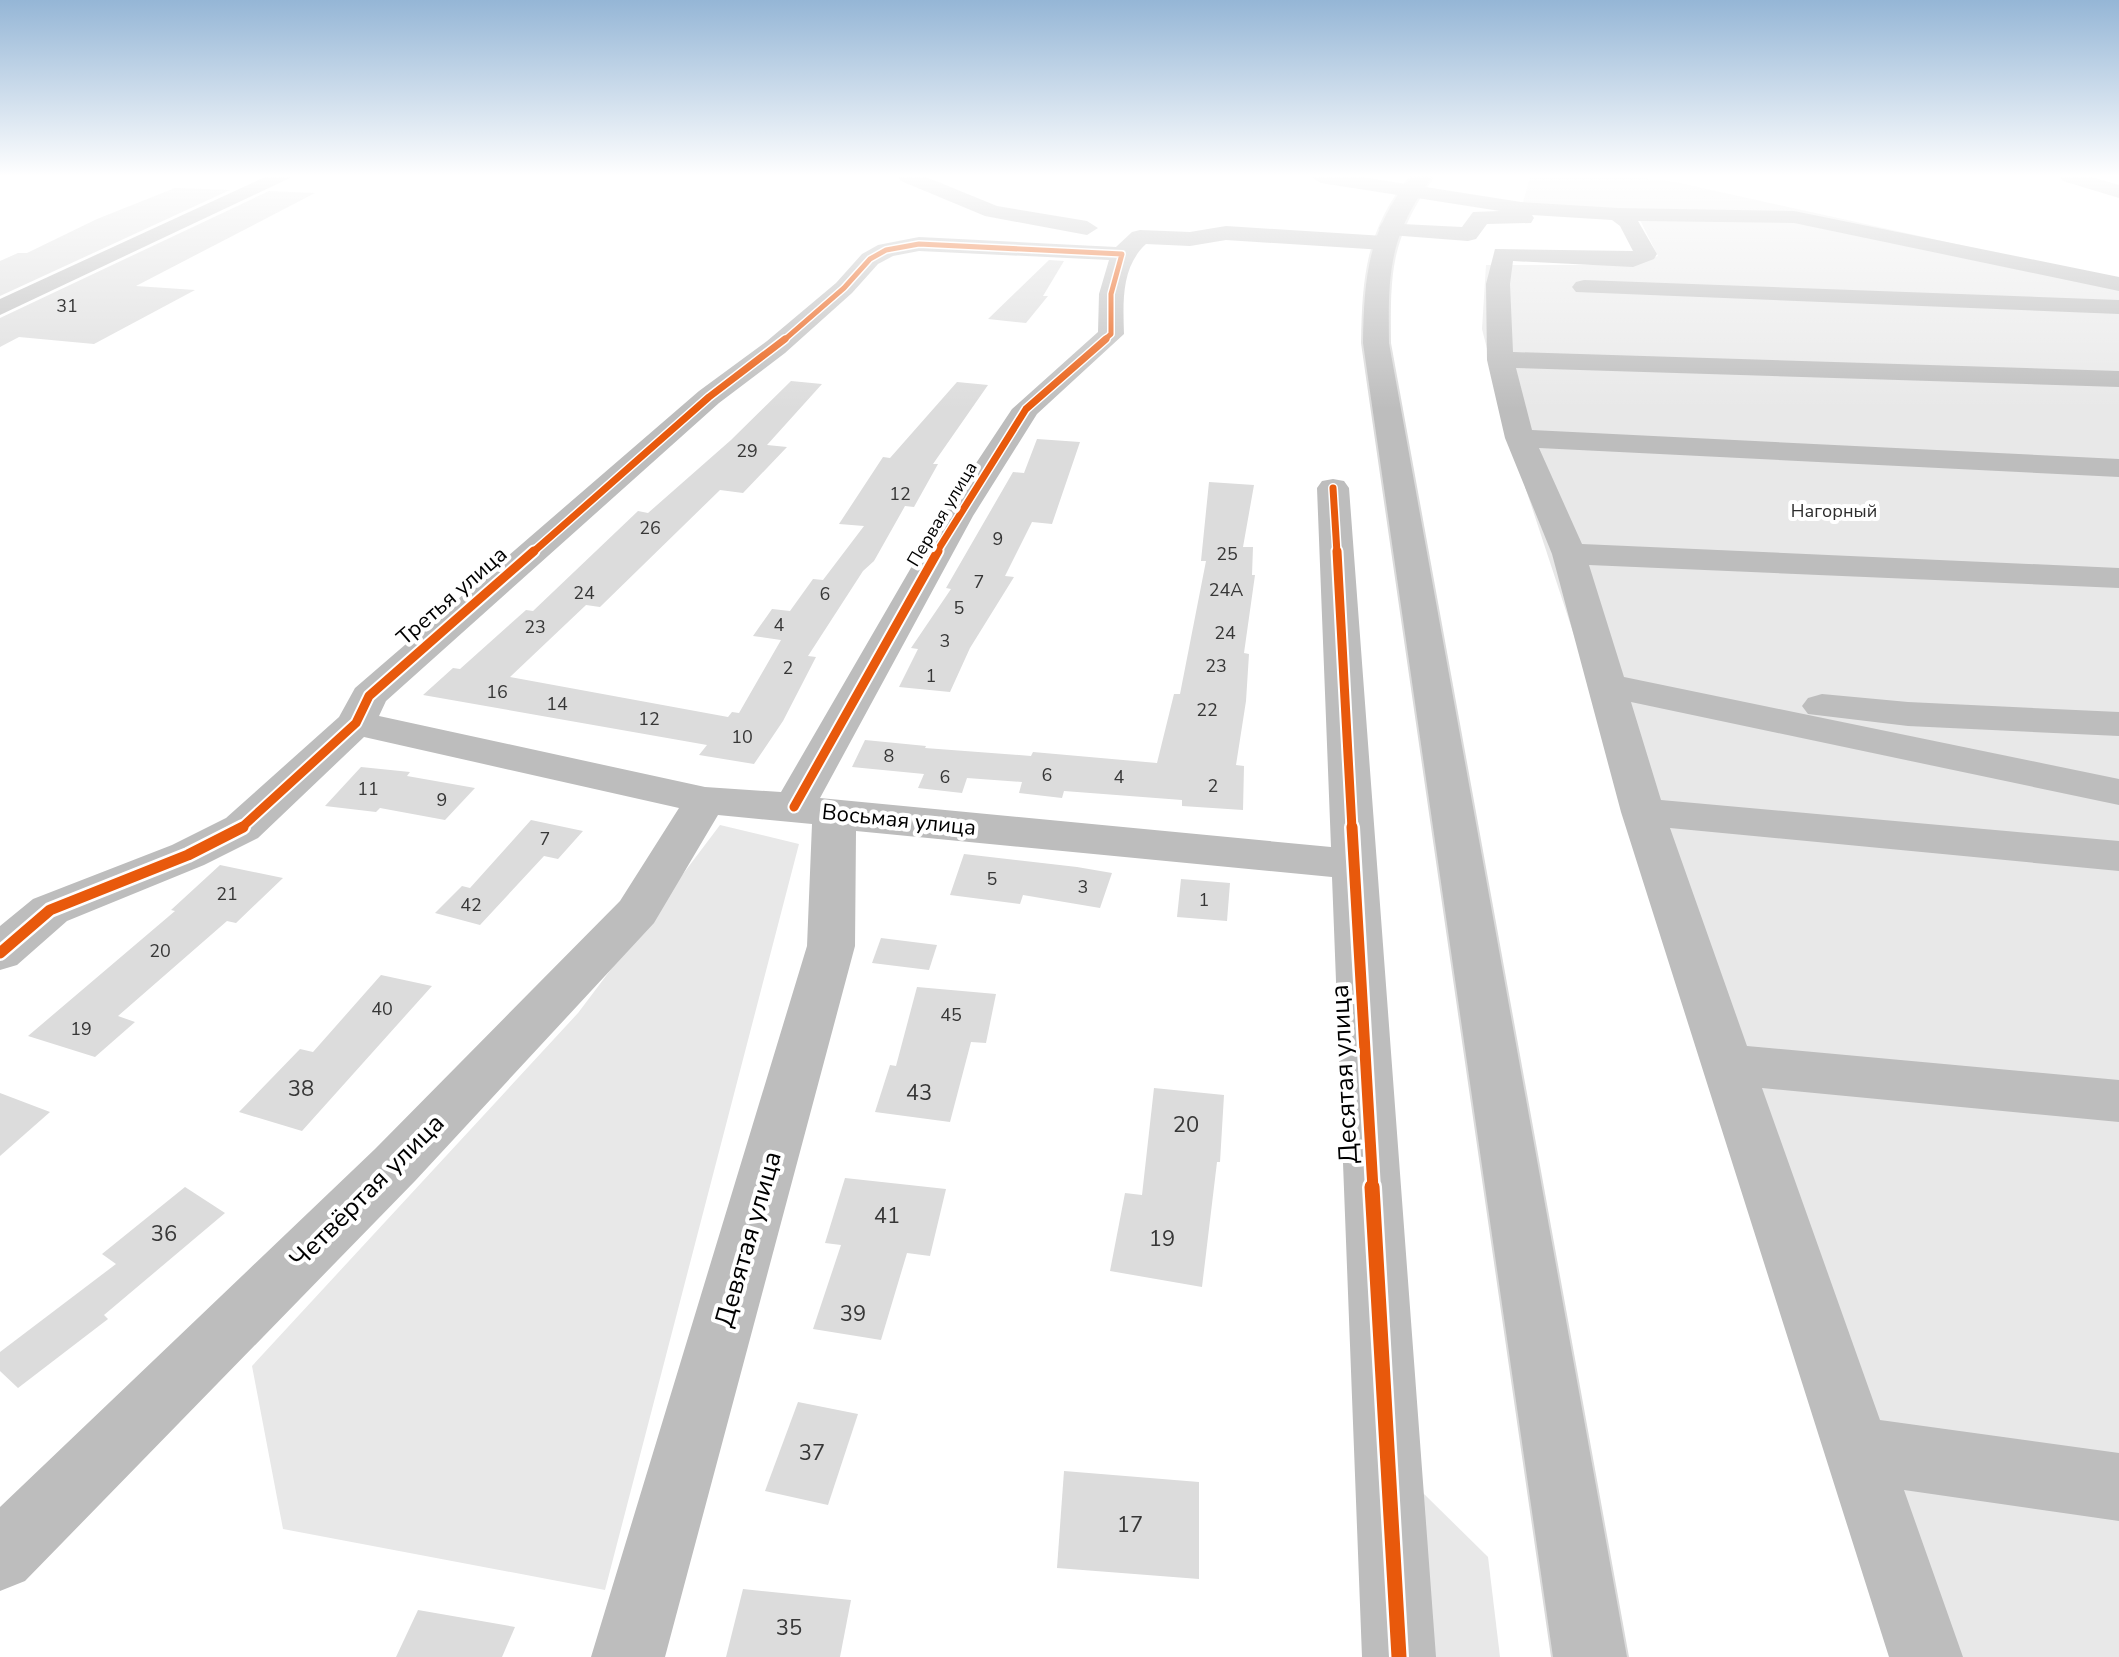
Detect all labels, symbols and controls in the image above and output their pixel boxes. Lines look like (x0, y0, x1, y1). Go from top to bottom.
house number: 31 (56, 294, 78, 318)
house number: 29 (736, 439, 758, 463)
street label: Первая улица (901, 457, 983, 571)
house number: 12 (889, 482, 911, 506)
park label: Нагорный (1791, 499, 1877, 523)
house number: 26 (639, 516, 661, 540)
house number: 9 (993, 527, 1003, 551)
street label: Третья улица (390, 540, 514, 652)
house number: 25 (1216, 542, 1238, 566)
house number: 7 (974, 570, 984, 594)
house number: 24А (1209, 578, 1243, 602)
house number: 24 (573, 581, 595, 605)
house number: 6 (820, 582, 830, 606)
house number: 5 (954, 596, 964, 620)
house number: 4 (774, 613, 785, 637)
house number: 23 (524, 615, 546, 639)
house number: 24 (1214, 621, 1236, 645)
house number: 3 (940, 629, 950, 653)
house number: 23 (1205, 654, 1227, 678)
house number: 2 (783, 656, 793, 680)
house number: 1 (926, 664, 936, 688)
house number: 16 (486, 680, 508, 704)
house number: 14 (546, 692, 568, 716)
house number: 22 (1196, 698, 1218, 722)
house number: 12 (638, 707, 660, 731)
house number: 10 (731, 725, 753, 749)
house number: 8 (884, 744, 894, 768)
house number: 6 (1042, 763, 1052, 787)
house number: 6 (940, 765, 950, 789)
house number: 4 (1114, 765, 1125, 789)
house number: 2 (1208, 774, 1218, 798)
house number: 11 (357, 777, 379, 801)
house number: 9 (437, 788, 447, 812)
street label: Восьмая улица (820, 797, 978, 843)
house number: 7 (540, 827, 550, 851)
house number: 5 (987, 867, 997, 891)
house number: 3 (1078, 875, 1088, 899)
house number: 21 (216, 882, 238, 906)
house number: 1 (1199, 888, 1209, 912)
house number: 42 (460, 893, 482, 917)
house number: 20 (149, 939, 171, 963)
street label: Десятая улица (1322, 984, 1366, 1164)
house number: 40 (371, 997, 393, 1021)
house number: 45 (940, 1003, 962, 1027)
house number: 19 (70, 1017, 92, 1041)
house number: 38 (288, 1074, 314, 1104)
house number: 43 (906, 1078, 932, 1108)
street label: Четвёртая улица (282, 1106, 452, 1276)
house number: 20 (1173, 1110, 1199, 1140)
street label: Девятая улица (706, 1147, 790, 1331)
house number: 41 (874, 1201, 900, 1231)
house number: 36 (151, 1219, 177, 1249)
house number: 19 (1149, 1224, 1175, 1254)
house number: 39 (840, 1299, 866, 1329)
house number: 37 (799, 1438, 825, 1468)
house number: 17 (1117, 1510, 1143, 1540)
house number: 35 (776, 1613, 802, 1643)

